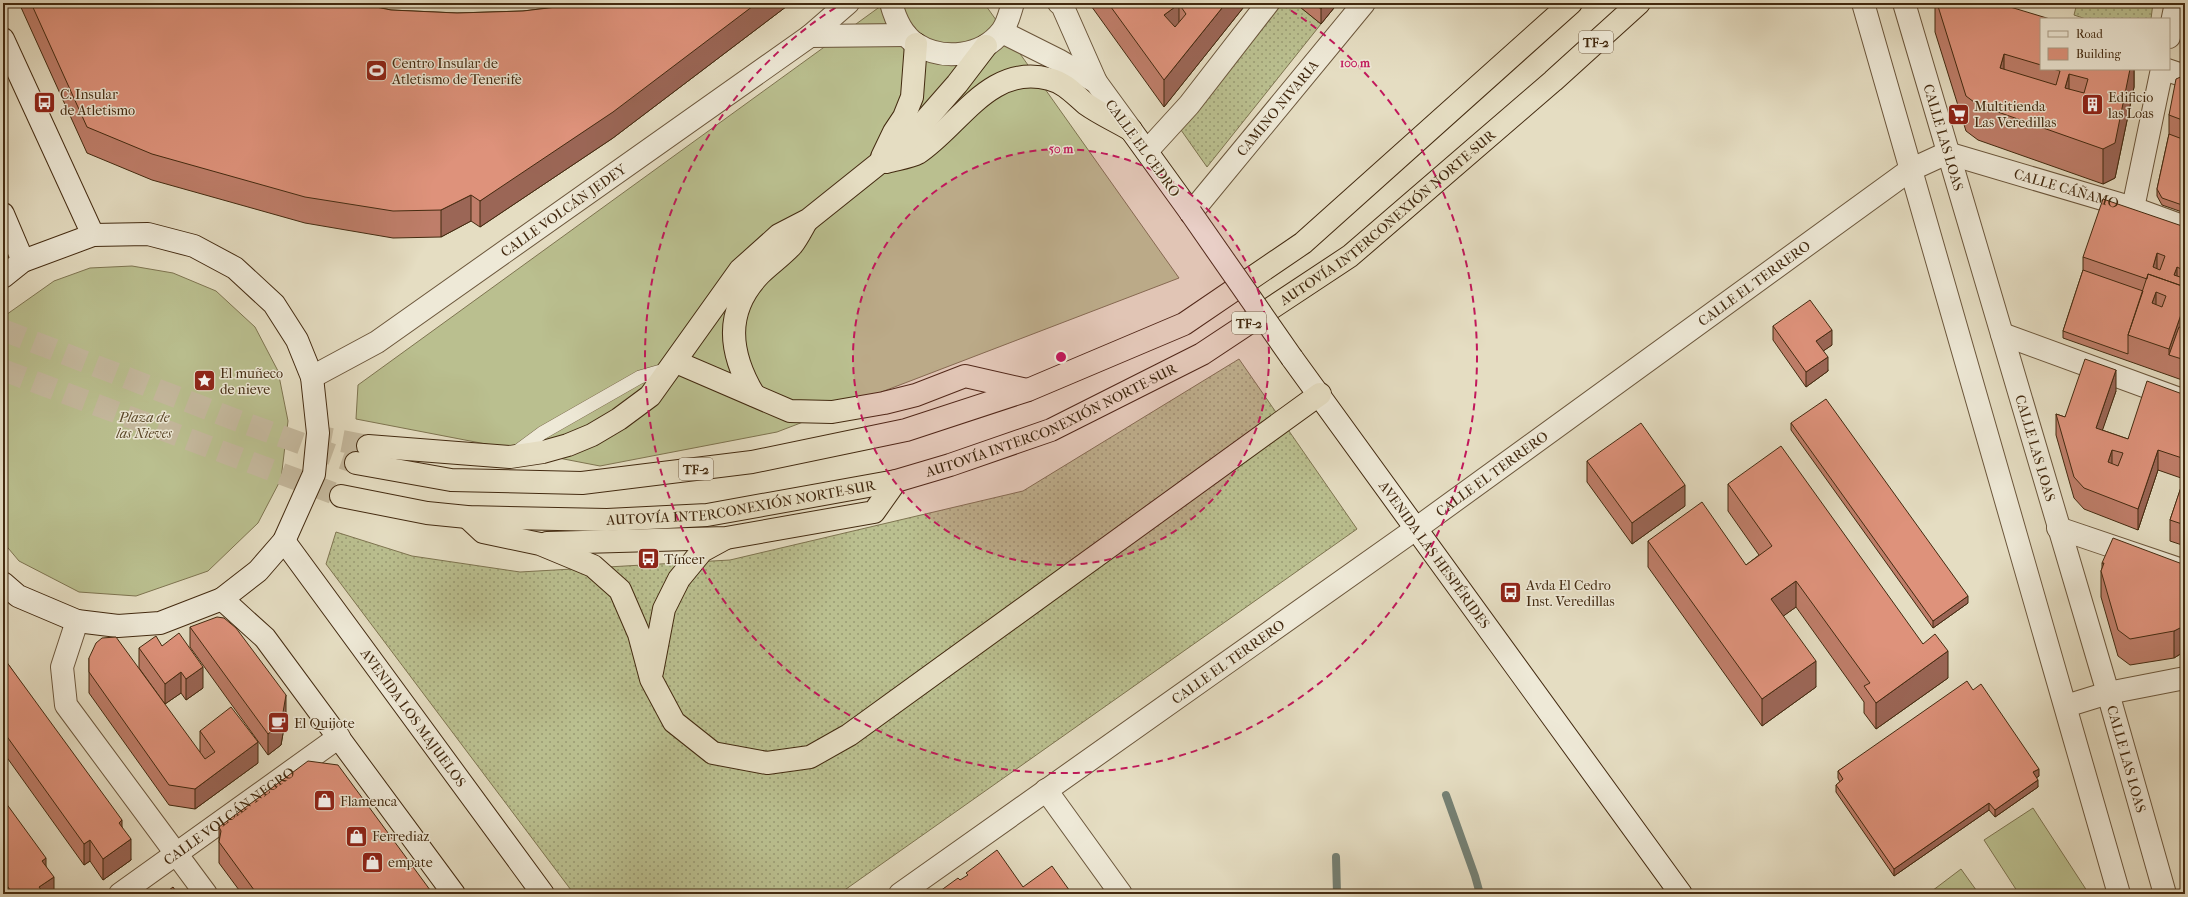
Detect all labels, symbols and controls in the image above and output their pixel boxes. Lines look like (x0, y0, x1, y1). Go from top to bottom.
legend (2040, 18, 2170, 70)
text: Road (2076, 27, 2103, 41)
road number: TF-2 (1579, 31, 1613, 53)
text: Building (2076, 47, 2121, 61)
place label: Centro Insular de Atletismo de Tenerife (391, 55, 522, 88)
street label: CAMINO NIVARIA (1233, 56, 1323, 160)
text: 100 m (1340, 56, 1371, 70)
sports icon: Centro Insular de Atletismo de Tenerife (363, 58, 389, 84)
street label: CALLE LAS LOAS (1919, 82, 1967, 193)
place label: C. Insular de Atletismo (60, 86, 135, 119)
bus stop icon: C. Insular de Atletismo (32, 89, 58, 115)
place label: Edificio las Loas (2107, 89, 2154, 122)
building icon: Edificio las Loas (2080, 92, 2106, 118)
street label: CALLE EL CEDRO (1102, 96, 1184, 200)
place label: Multitienda Las Veredillas (1974, 98, 2056, 131)
supermarket icon: Multitienda Las Veredillas (1946, 101, 1972, 127)
street label: AUTOVÍA INTERCONEXIÓN NORTE-SUR (1276, 126, 1500, 310)
text: 50 m (1049, 142, 1074, 156)
street label: CALLE VOLCÁN JEDEY (498, 160, 630, 261)
street label: CALLE CÁÑAMO (2012, 165, 2121, 212)
street label: CALLE EL TERRERO (1695, 237, 1814, 330)
road number: TF-2 (1232, 312, 1266, 334)
centre of rings (1054, 350, 1068, 364)
street label: AUTOVÍA INTERCONEXIÓN NORTE-SUR (923, 360, 1180, 481)
place label: El muñeco de nieve (220, 365, 283, 398)
place icon: El muñeco de nieve (191, 368, 217, 394)
street label: CALLE LAS LOAS (2011, 393, 2059, 504)
park label: Plaza de las Nieves (115, 409, 172, 442)
street label: CALLE EL TERRERO (1433, 428, 1552, 520)
road number: TF-2 (679, 458, 713, 480)
street label: AUTOVÍA INTERCONEXIÓN NORTE-SUR (605, 477, 877, 529)
street label: AVENIDA LAS HESPÉRIDES (1375, 477, 1494, 632)
bus stop icon: Tíncer (635, 546, 661, 572)
place label: Tíncer (664, 551, 704, 568)
place label: Avda El Cedro Inst. Veredillas (1525, 577, 1615, 610)
bus stop icon: Avda El Cedro Inst. Veredillas (1497, 580, 1523, 606)
street label: CALLE EL TERRERO (1169, 616, 1288, 708)
street label: AVENIDA LOS MAJUELOS (356, 645, 469, 790)
street label: CALLE LAS LOAS (2103, 704, 2149, 815)
cafe icon: El Quijote (265, 710, 291, 736)
place label: El Quijote (294, 715, 355, 732)
street label: CALLE VOLCÁN NEGRO (160, 764, 298, 869)
shop icon: Flamenca (311, 788, 337, 814)
place label: Flamenca (340, 793, 398, 810)
shop icon: Ferrediaz (343, 823, 369, 849)
place label: Ferrediaz (372, 828, 430, 845)
shop icon: empate (359, 849, 385, 875)
place label: empate (388, 854, 433, 871)

